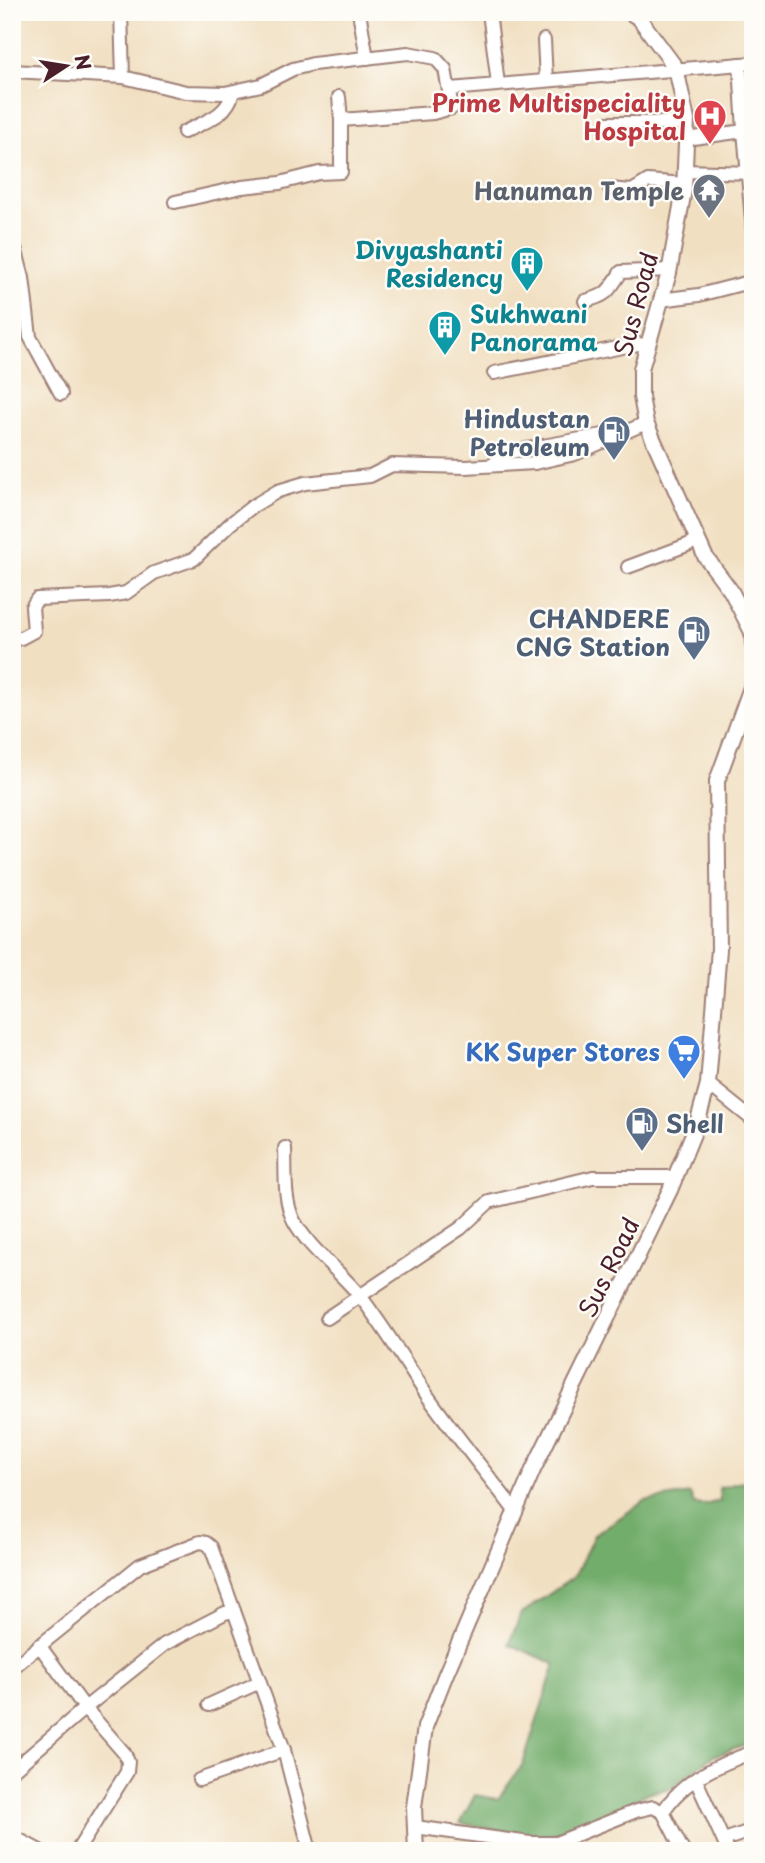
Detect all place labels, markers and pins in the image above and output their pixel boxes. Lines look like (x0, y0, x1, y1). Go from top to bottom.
place label: Prime Multispeciality Hospital (432, 84, 686, 148)
hospital icon: Prime Multispeciality Hospital (691, 97, 729, 146)
temple icon: Hanuman Temple (690, 171, 728, 220)
place label: Hanuman Temple (474, 172, 684, 208)
place label: Divyashanti Residency (355, 231, 503, 295)
building icon: Divyashanti Residency (508, 244, 546, 293)
place label: Sukhwani Panorama (470, 295, 598, 359)
building icon: Sukhwani Panorama (426, 308, 464, 357)
place label: Hindustan Petroleum (463, 400, 590, 464)
fuel station icon: Hindustan Petroleum (595, 413, 633, 462)
place label: CHANDERE CNG Station (516, 600, 670, 664)
fuel station icon: CHANDERE CNG Station (675, 613, 713, 662)
supermarket icon: KK Super Stores (665, 1032, 703, 1081)
place label: KK Super Stores (465, 1033, 660, 1069)
fuel station icon: Shell (623, 1104, 661, 1153)
place label: Shell (666, 1105, 724, 1141)

